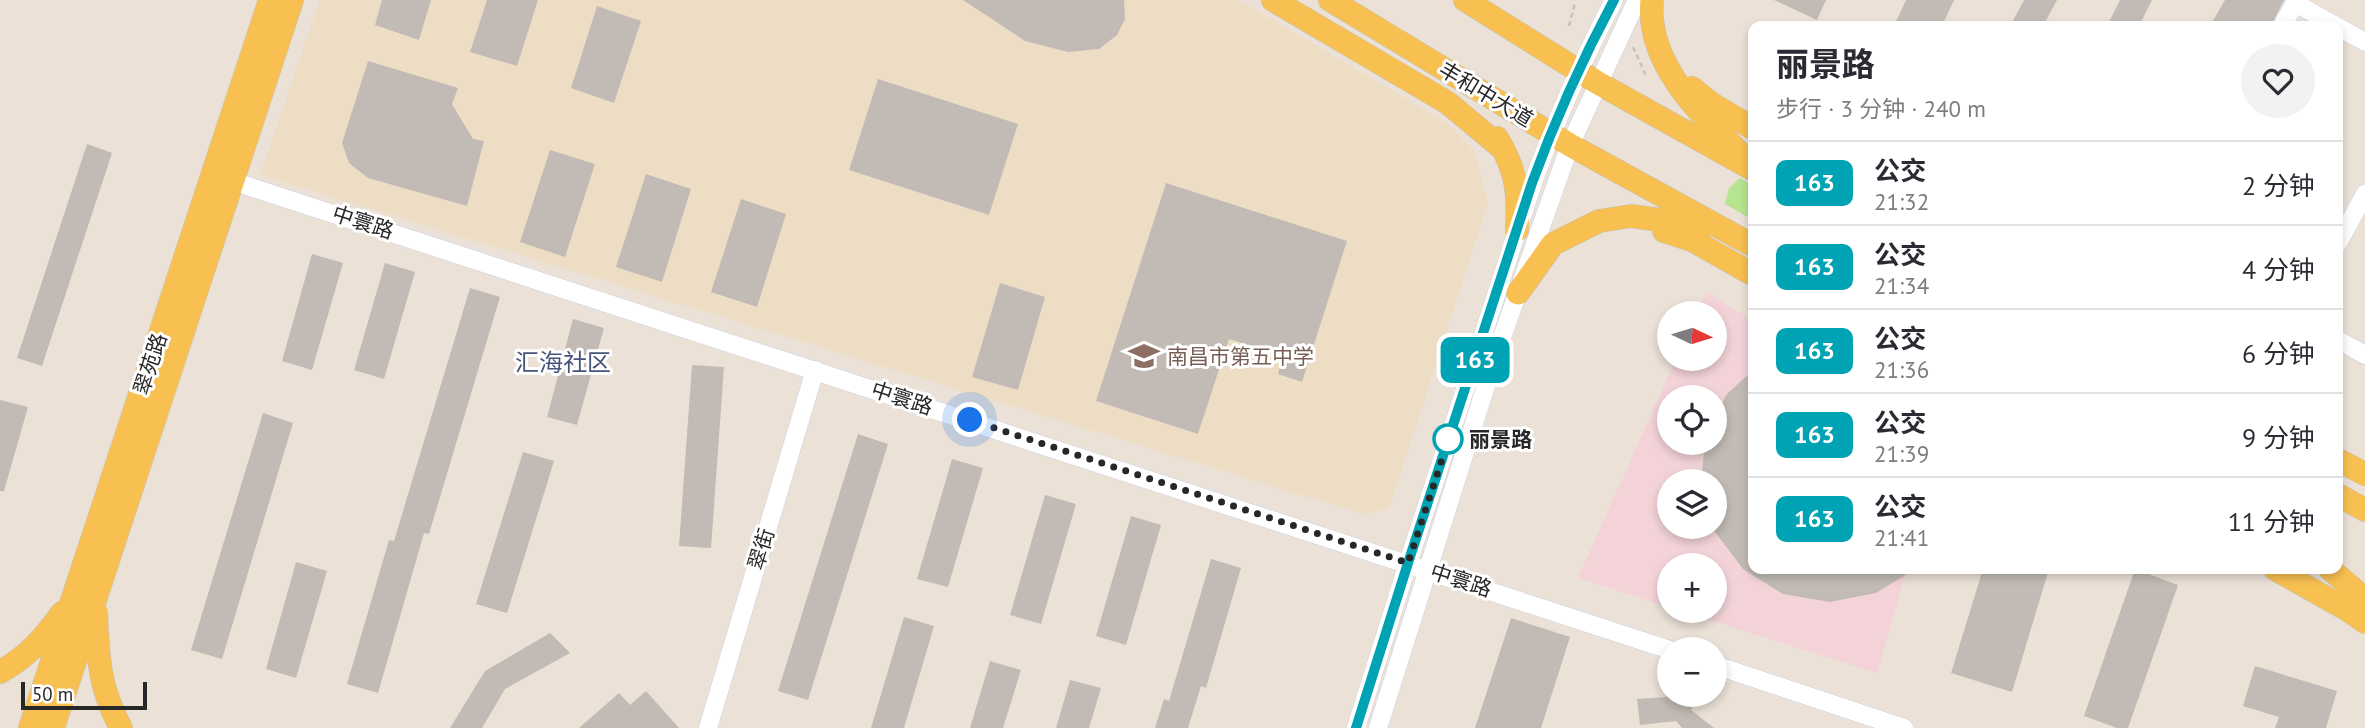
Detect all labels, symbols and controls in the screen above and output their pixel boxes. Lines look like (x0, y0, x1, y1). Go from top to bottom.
text: 丽景路 (1776, 42, 1875, 85)
button: heart (2241, 44, 2315, 118)
street label: 丰和中大道 (1434, 55, 1538, 133)
text: 步行 · 3 分钟 · 240 m (1776, 94, 1986, 123)
text: 公交 (1874, 154, 1926, 187)
text: 163 (1794, 167, 1835, 198)
text: 2 分钟 (2242, 169, 2315, 202)
text: 21:32 (1874, 187, 1929, 216)
street label: 中寰路 (329, 199, 397, 245)
text: 公交 (1874, 238, 1926, 271)
text: 163 (1794, 251, 1835, 282)
text: 4 分钟 (2242, 253, 2315, 286)
text: 21:34 (1874, 271, 1929, 300)
north arrow (1657, 301, 1727, 371)
map controls (1657, 301, 1727, 707)
text: 公交 (1874, 322, 1926, 355)
street label: 翠苑路 (127, 330, 173, 398)
text: 163 (1794, 335, 1835, 366)
line badge: 163 (1435, 337, 1515, 383)
text: 6 分钟 (2242, 337, 2315, 370)
school or university icon: 南昌市第五中学 (1127, 339, 1161, 373)
place label: 南昌市第五中学 (1167, 343, 1314, 370)
text: 163 (1455, 344, 1495, 375)
district label: 汇海社区 (515, 347, 611, 378)
text: 21:36 (1874, 355, 1929, 384)
street label: 中寰路 (868, 375, 936, 421)
button: locate (1657, 385, 1727, 455)
your location (952, 402, 987, 437)
text: 公交 (1874, 406, 1926, 439)
text: 163 (1794, 419, 1835, 450)
text: 9 分钟 (2242, 421, 2315, 454)
marker: 丽景路 (1433, 424, 1463, 454)
place label: 丽景路 (1469, 426, 1532, 453)
text: 21:39 (1874, 439, 1929, 468)
button: layers (1657, 469, 1727, 539)
text: 公交 (1874, 490, 1926, 523)
text: 163 (1794, 503, 1835, 534)
text: 11 分钟 (2228, 505, 2315, 538)
text: 21:41 (1874, 523, 1929, 552)
street label: 翠街 (742, 525, 780, 573)
button: + (1657, 553, 1727, 623)
street label: 中寰路 (1427, 557, 1495, 603)
button: − (1657, 637, 1727, 707)
scale bar (21, 679, 147, 711)
text: 50 m (32, 682, 73, 706)

